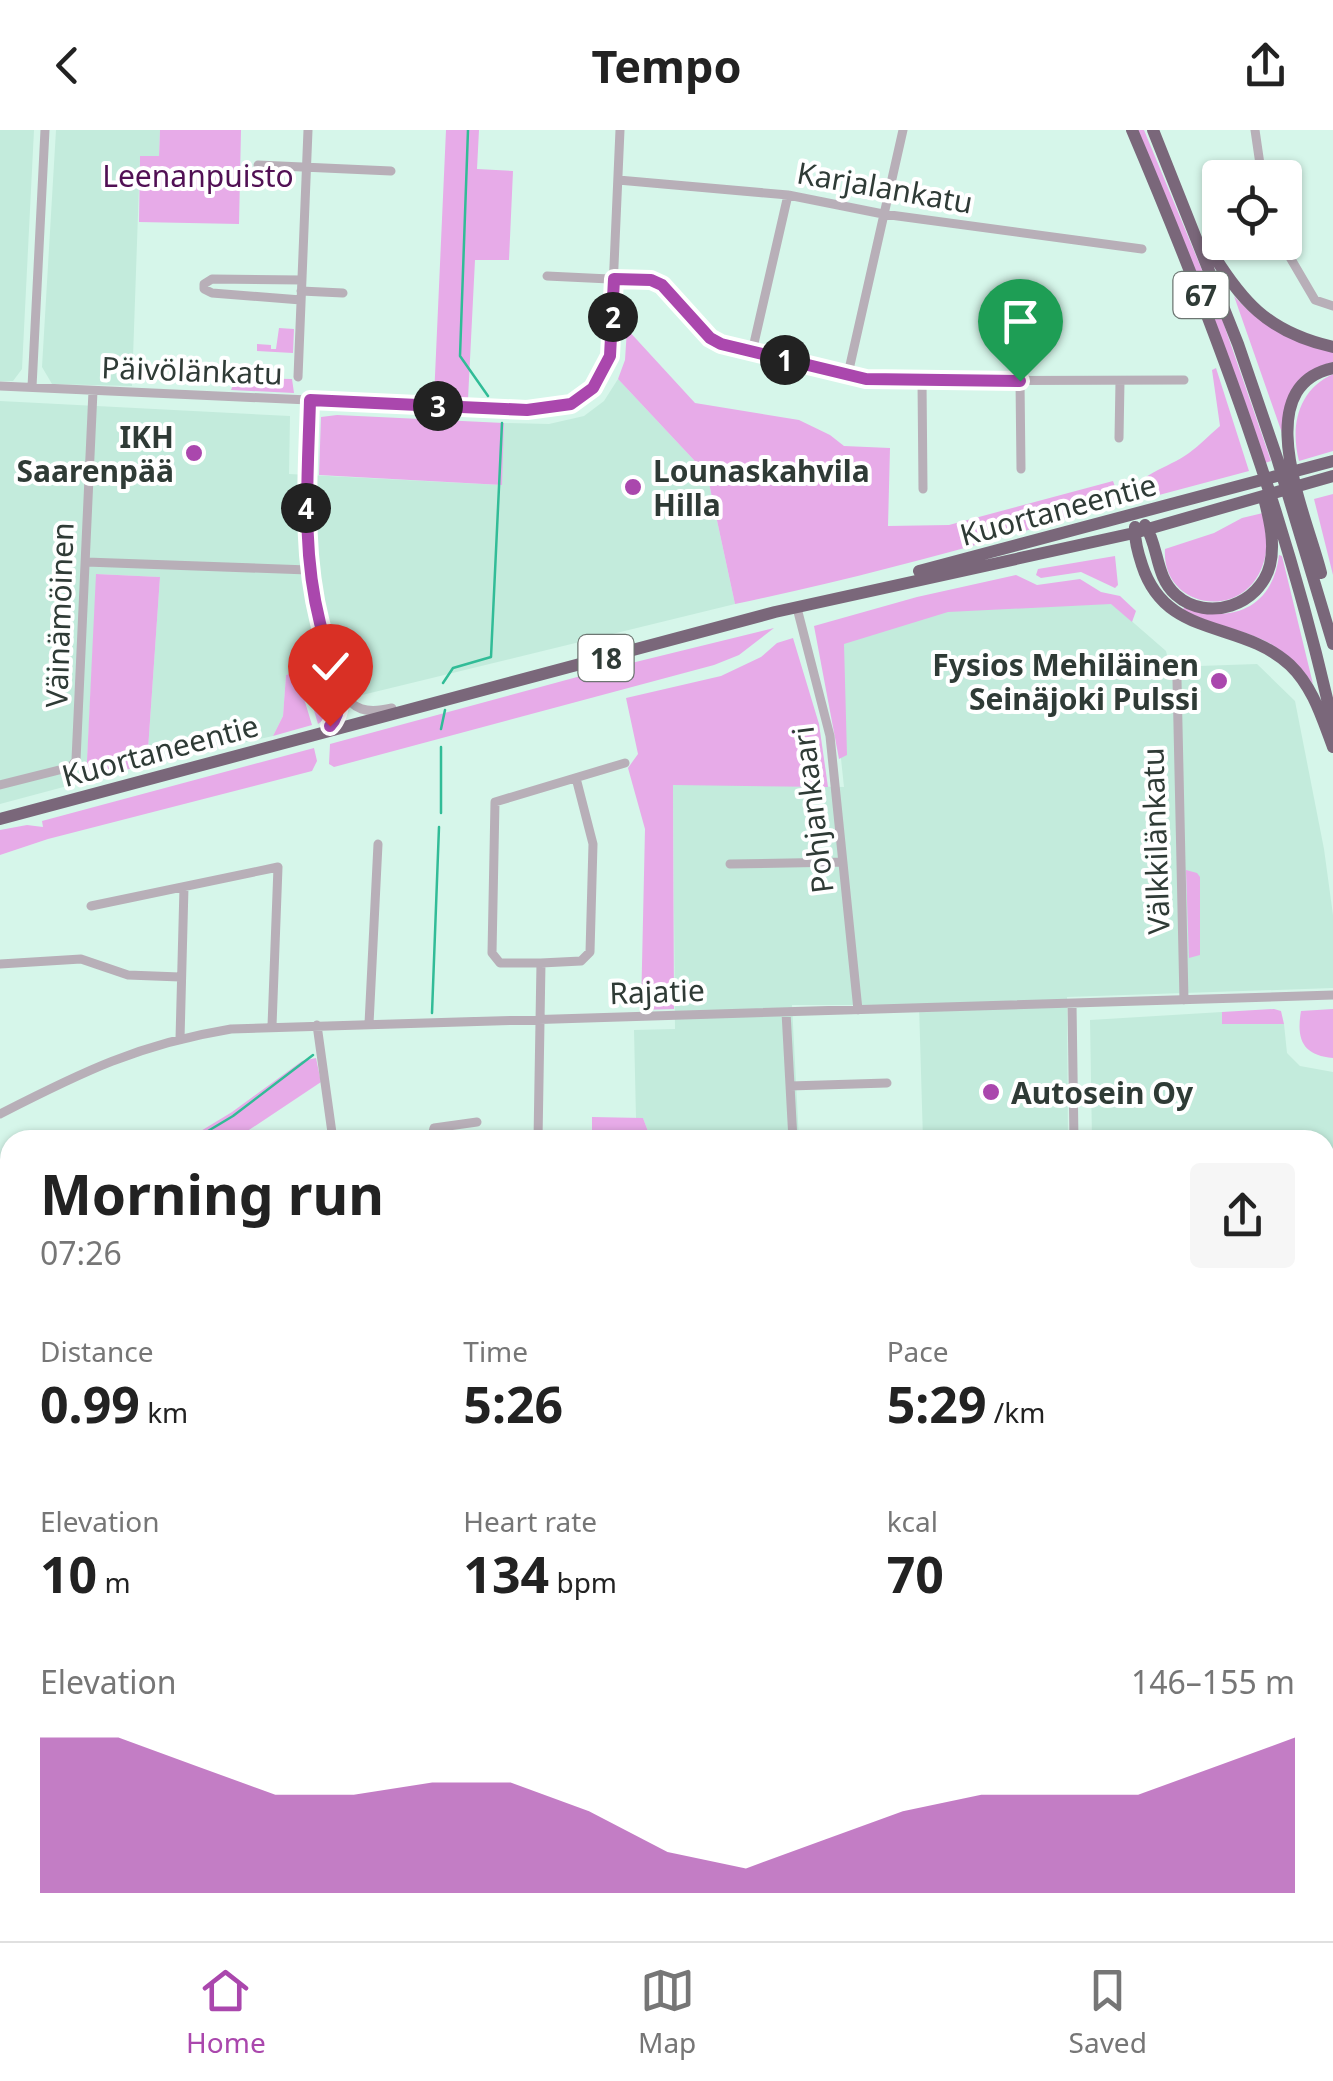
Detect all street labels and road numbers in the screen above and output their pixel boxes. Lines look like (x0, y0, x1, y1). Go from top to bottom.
street label: Karjalankatu (794, 151, 976, 223)
road number: 67 (1174, 272, 1228, 318)
street label: Päivölänkatu (101, 346, 283, 394)
street label: Kuortaneentie (955, 463, 1161, 555)
street label: Väinämöinen (35, 522, 83, 708)
road number: 18 (578, 635, 634, 681)
street label: Kuortaneentie (57, 704, 263, 796)
street label: Pohjankaari (781, 724, 843, 896)
street label: Välkkilänkatu (1131, 747, 1179, 935)
street label: Rajatie (609, 969, 705, 1013)

